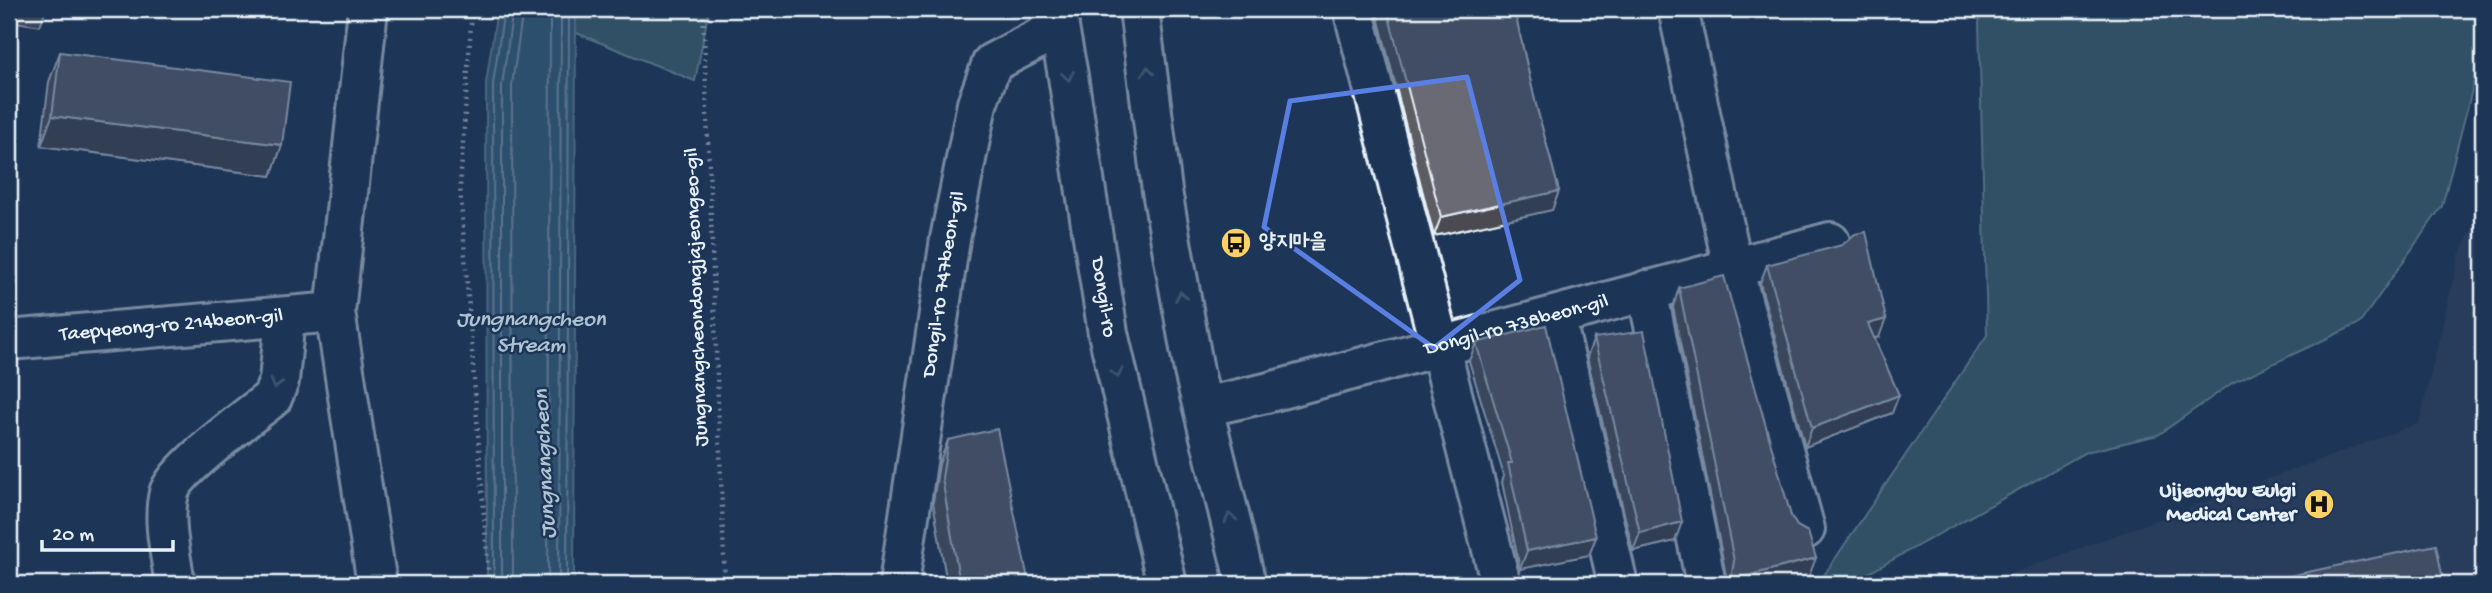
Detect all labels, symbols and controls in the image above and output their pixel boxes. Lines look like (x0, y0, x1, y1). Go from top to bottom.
one-way arrow (1140, 65, 1155, 77)
one-way arrow (1060, 70, 1075, 82)
street label: Jungnangcheondongjajeongeo-gil (680, 147, 716, 447)
street label: Dongil-ro 747beon-gil (917, 189, 972, 381)
bus stop icon: 양지마을 (1219, 226, 1253, 260)
place label: 양지마을 (1259, 231, 1327, 256)
street label: Dongil-ro (1084, 254, 1121, 339)
street label: Dongil-ro 738beon-gil (1420, 289, 1611, 363)
one-way arrow (1174, 290, 1189, 302)
street label: Taepyeong-ro 214beon-gil (58, 304, 284, 348)
water label: Jungnangcheon Stream (456, 307, 607, 360)
one-way arrow (1108, 367, 1123, 379)
one-way arrow (270, 378, 285, 390)
water label: Jungnangcheon (529, 388, 563, 539)
place label: Uijeongbu Eulgi Medical Center (2160, 480, 2299, 529)
hospital icon: Uijeongbu Eulgi Medical Center (2302, 487, 2336, 521)
scale bar (42, 509, 173, 553)
one-way arrow (1224, 512, 1238, 524)
text: 20 m (52, 524, 94, 549)

